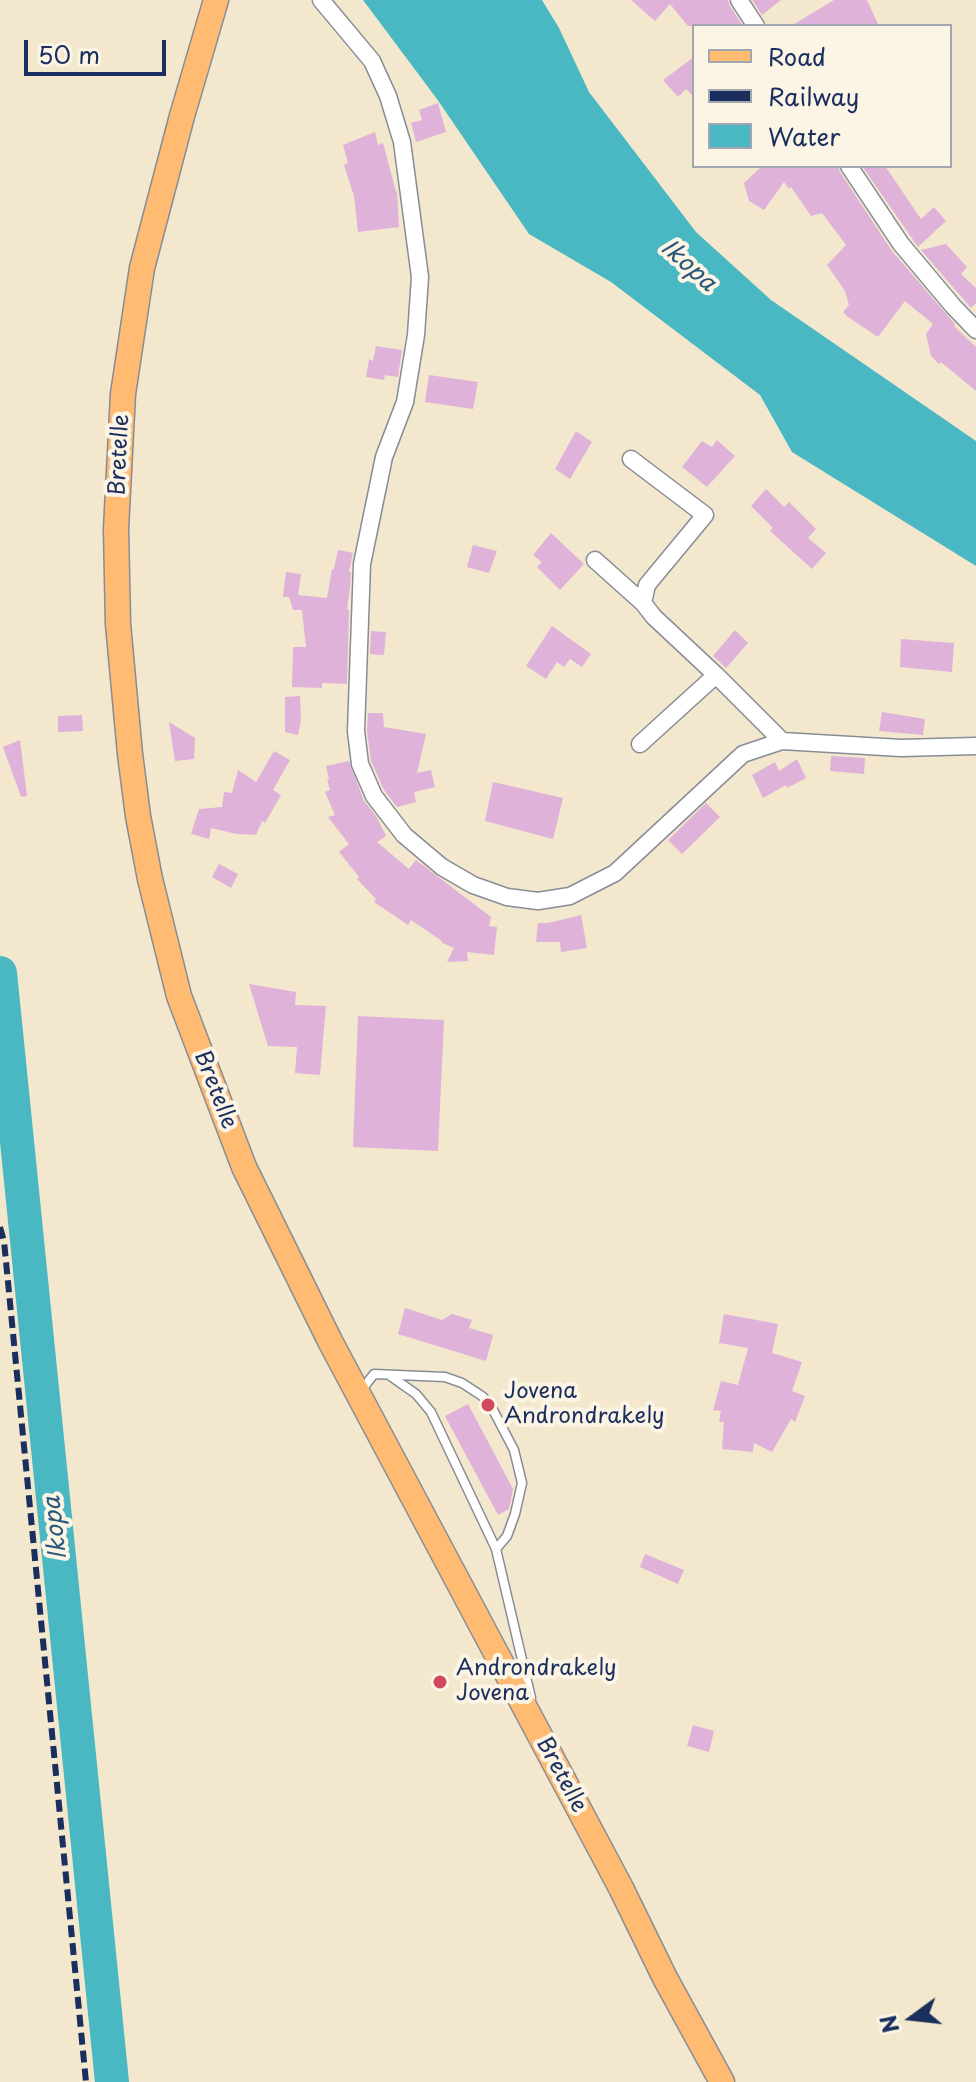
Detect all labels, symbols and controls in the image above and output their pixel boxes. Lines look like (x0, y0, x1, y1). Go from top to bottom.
scale bar (28, 24, 170, 74)
legend (692, 24, 952, 168)
text: 50 m (38, 36, 100, 72)
text: Road (768, 38, 826, 74)
text: Railway (768, 78, 859, 114)
text: Water (768, 118, 840, 154)
water label: Ikopa (655, 234, 721, 298)
street label: Bretelle (105, 414, 135, 496)
street label: Bretelle (188, 1047, 242, 1133)
place label: Jovena Androndrakely (504, 1379, 664, 1430)
marker: Jovena Androndrakely (479, 1396, 497, 1414)
water label: Ikopa (38, 1495, 74, 1561)
place label: Androndrakely Jovena (456, 1656, 616, 1708)
marker: Androndrakely Jovena (431, 1673, 449, 1691)
street label: Bretelle (530, 1733, 592, 1817)
north arrow (872, 1978, 952, 2058)
text: N (870, 2012, 907, 2037)

